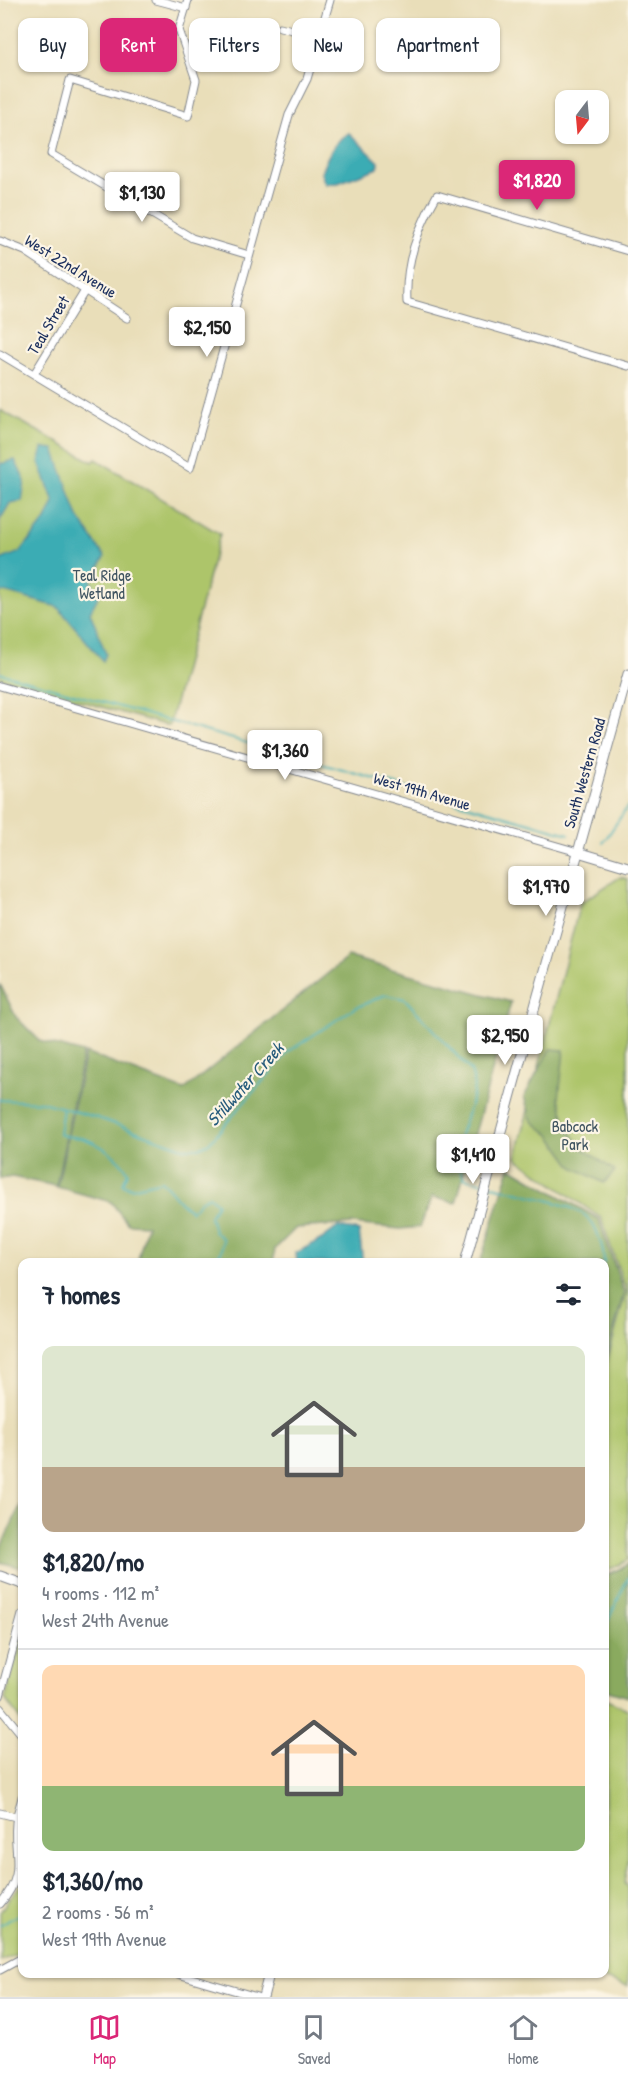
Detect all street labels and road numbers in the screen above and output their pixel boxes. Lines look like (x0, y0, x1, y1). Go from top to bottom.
street label: West 22nd Avenue (21, 229, 122, 303)
street label: Teal Street (22, 291, 75, 359)
street label: South Western Road (558, 715, 610, 831)
street label: West 19th Avenue (371, 767, 474, 815)

